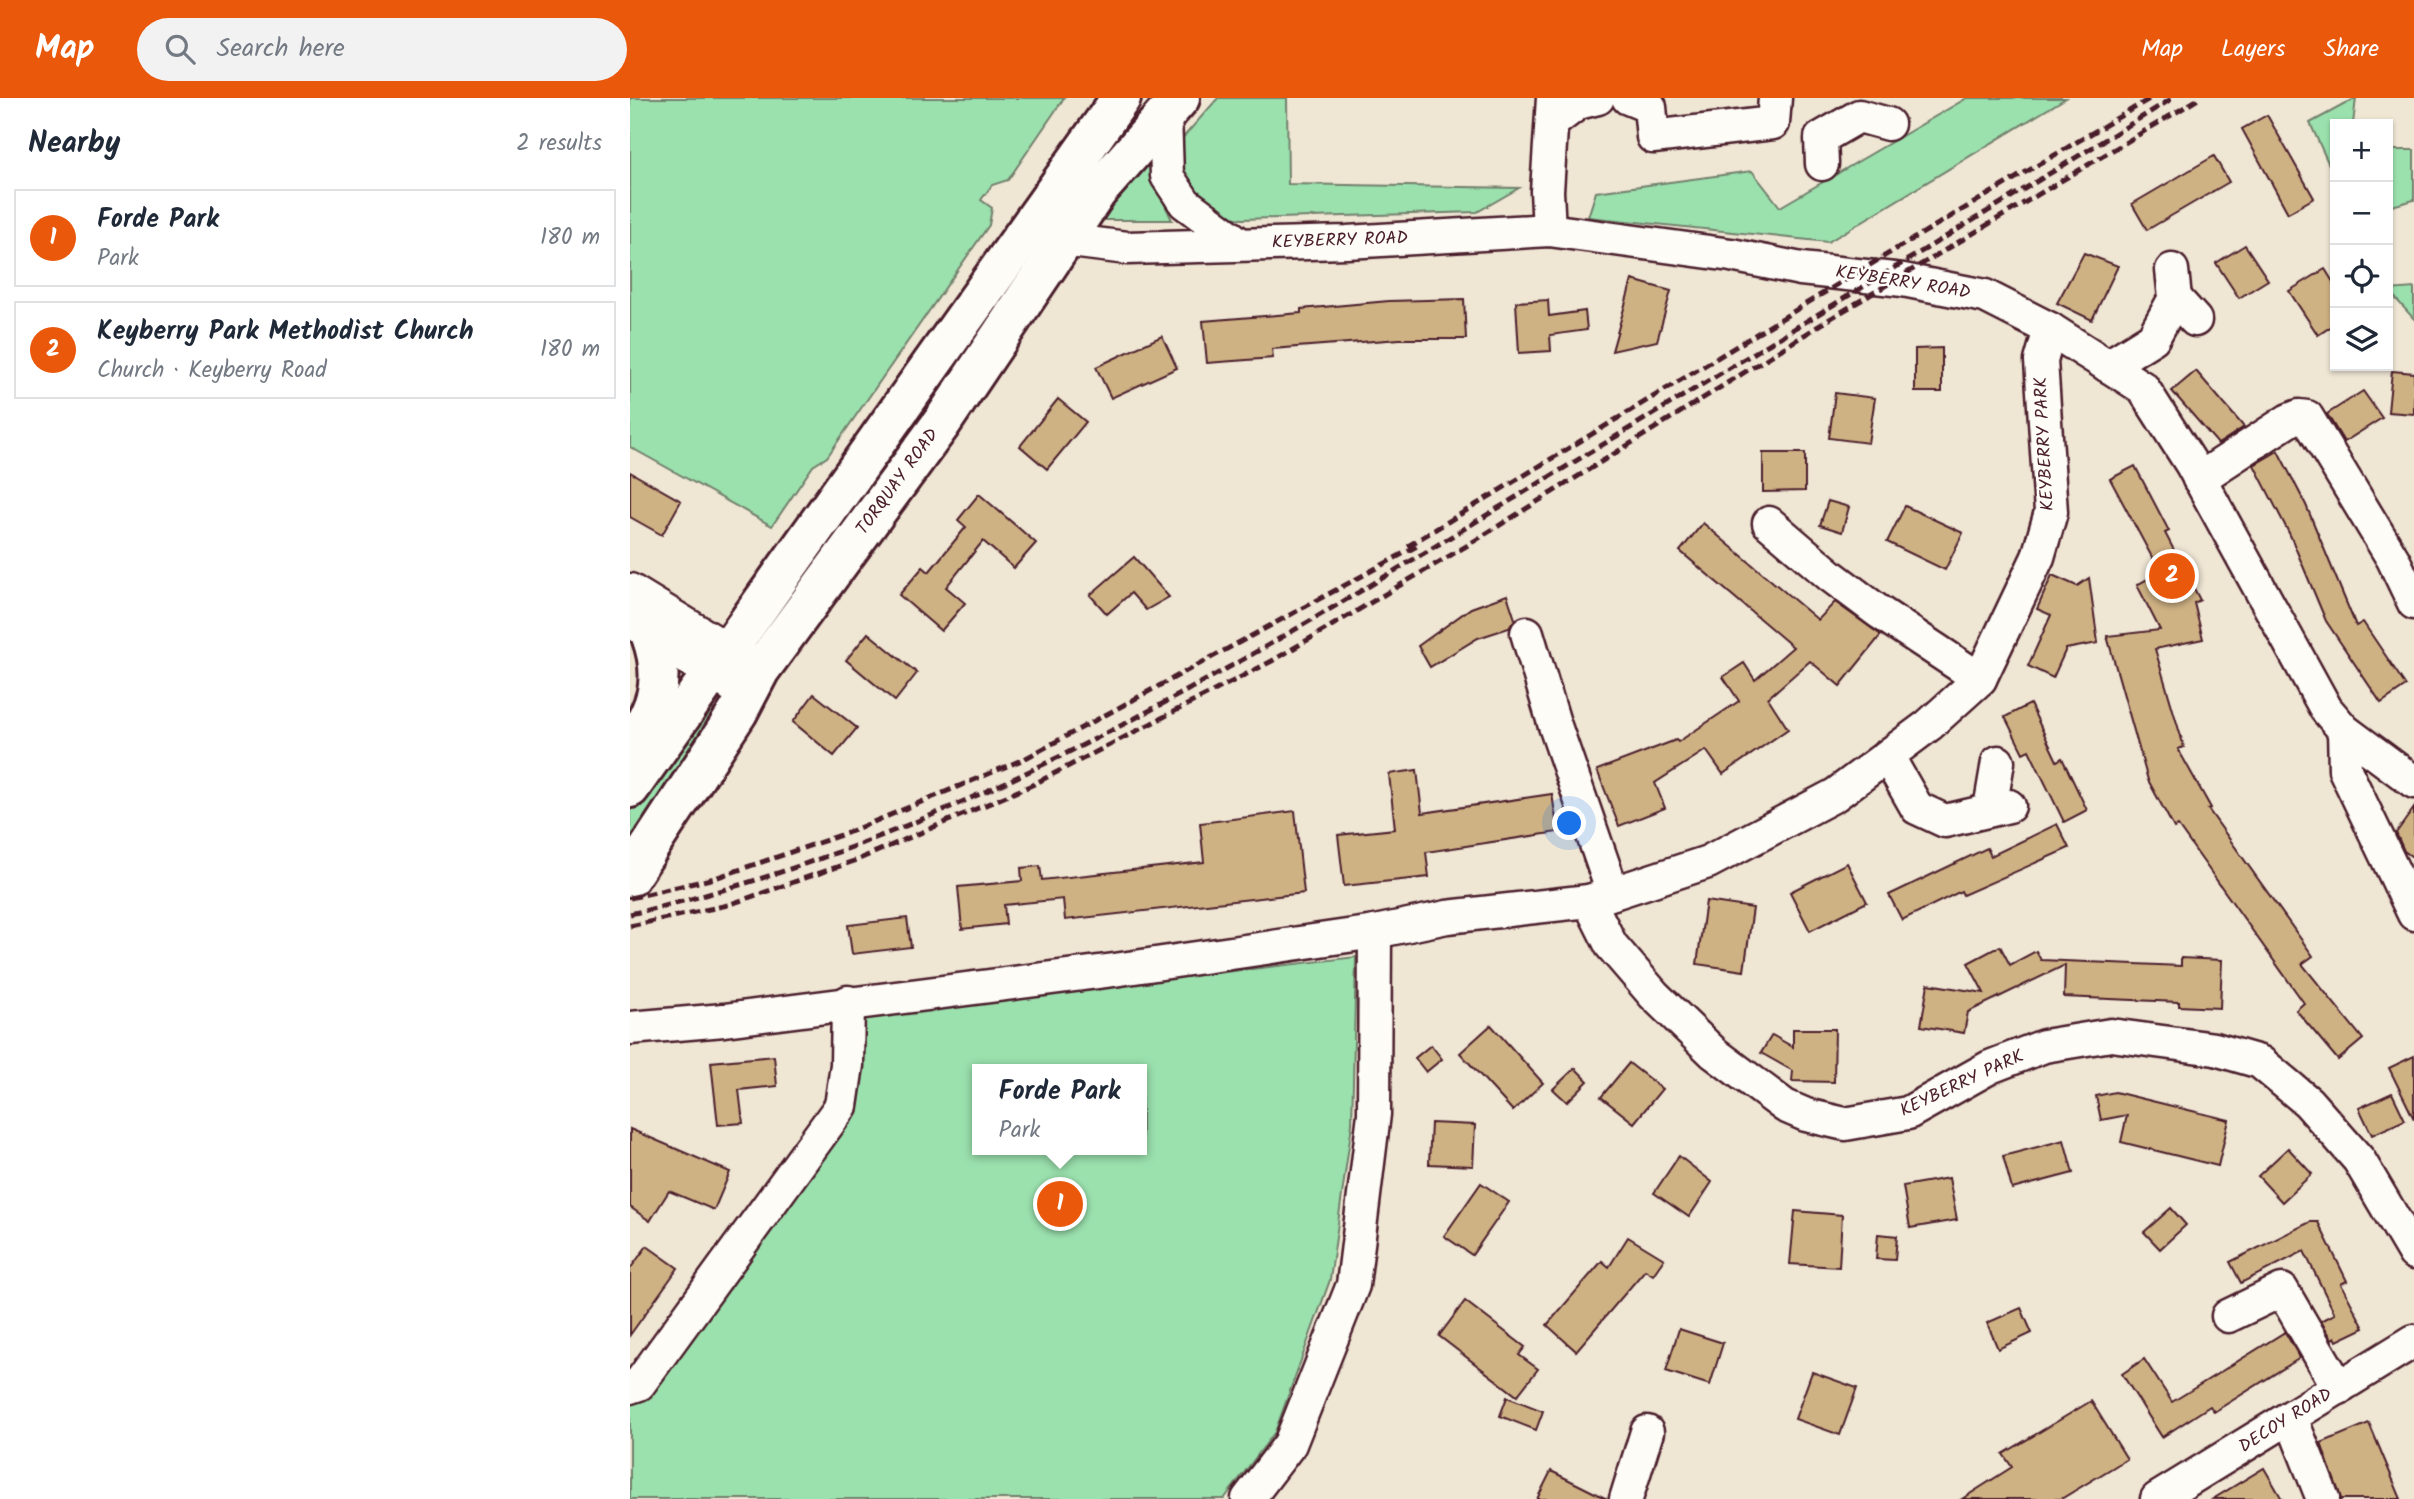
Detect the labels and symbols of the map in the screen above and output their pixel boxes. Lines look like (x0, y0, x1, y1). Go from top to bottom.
street label: KEYBERRY ROAD (1271, 224, 1409, 258)
street label: KEYBERRY ROAD (1833, 258, 1973, 308)
street label: KEYBERRY PARK (2027, 376, 2063, 512)
street label: TORQUAY ROAD (849, 422, 947, 542)
pin: 2 (2149, 550, 2195, 602)
your location (1552, 806, 1586, 840)
street label: KEYBERRY PARK (1895, 1042, 2029, 1125)
pin: 1 (1037, 1178, 1083, 1230)
street label: DECOY ROAD (2234, 1381, 2339, 1461)

